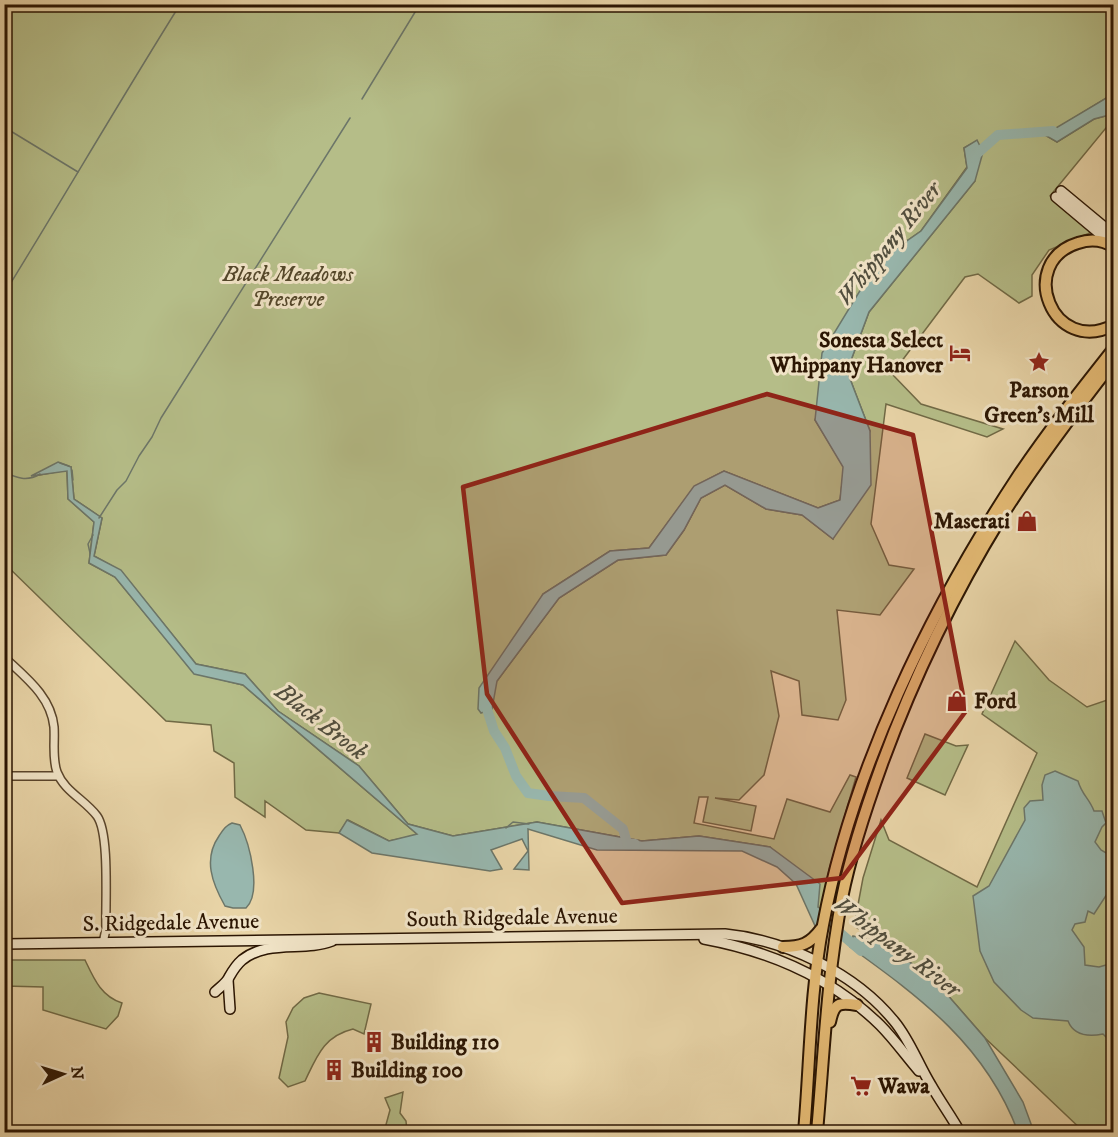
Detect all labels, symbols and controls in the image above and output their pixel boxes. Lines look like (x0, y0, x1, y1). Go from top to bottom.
water label: Whippany River (830, 174, 950, 312)
park label: Black Meadows Preserve (222, 261, 354, 313)
place label: Sonesta Select Whippany Hanover (769, 327, 944, 379)
hotel icon: Sonesta Select Whippany Hanover (948, 341, 972, 365)
place icon: Parson Green's Mill (1027, 350, 1051, 374)
place label: Parson Green's Mill (984, 377, 1094, 429)
place label: Maserati (934, 508, 1010, 535)
shop icon: Maserati (1015, 509, 1039, 533)
water label: Black Brook (268, 676, 373, 767)
place label: Ford (974, 688, 1017, 715)
shop icon: Ford (945, 689, 969, 713)
water label: Whippany River (828, 890, 968, 1006)
street label: South Ridgedale Avenue (406, 903, 618, 933)
street label: S. Ridgedale Avenue (82, 908, 260, 938)
place label: Building 110 (391, 1029, 499, 1056)
building icon: Building 110 (362, 1030, 386, 1054)
north arrow (33, 1044, 93, 1104)
place label: Building 100 (351, 1057, 463, 1084)
building icon: Building 100 (322, 1058, 346, 1082)
text: N (67, 1066, 87, 1080)
place label: Wawa (877, 1073, 930, 1100)
supermarket icon: Wawa (849, 1074, 873, 1098)

